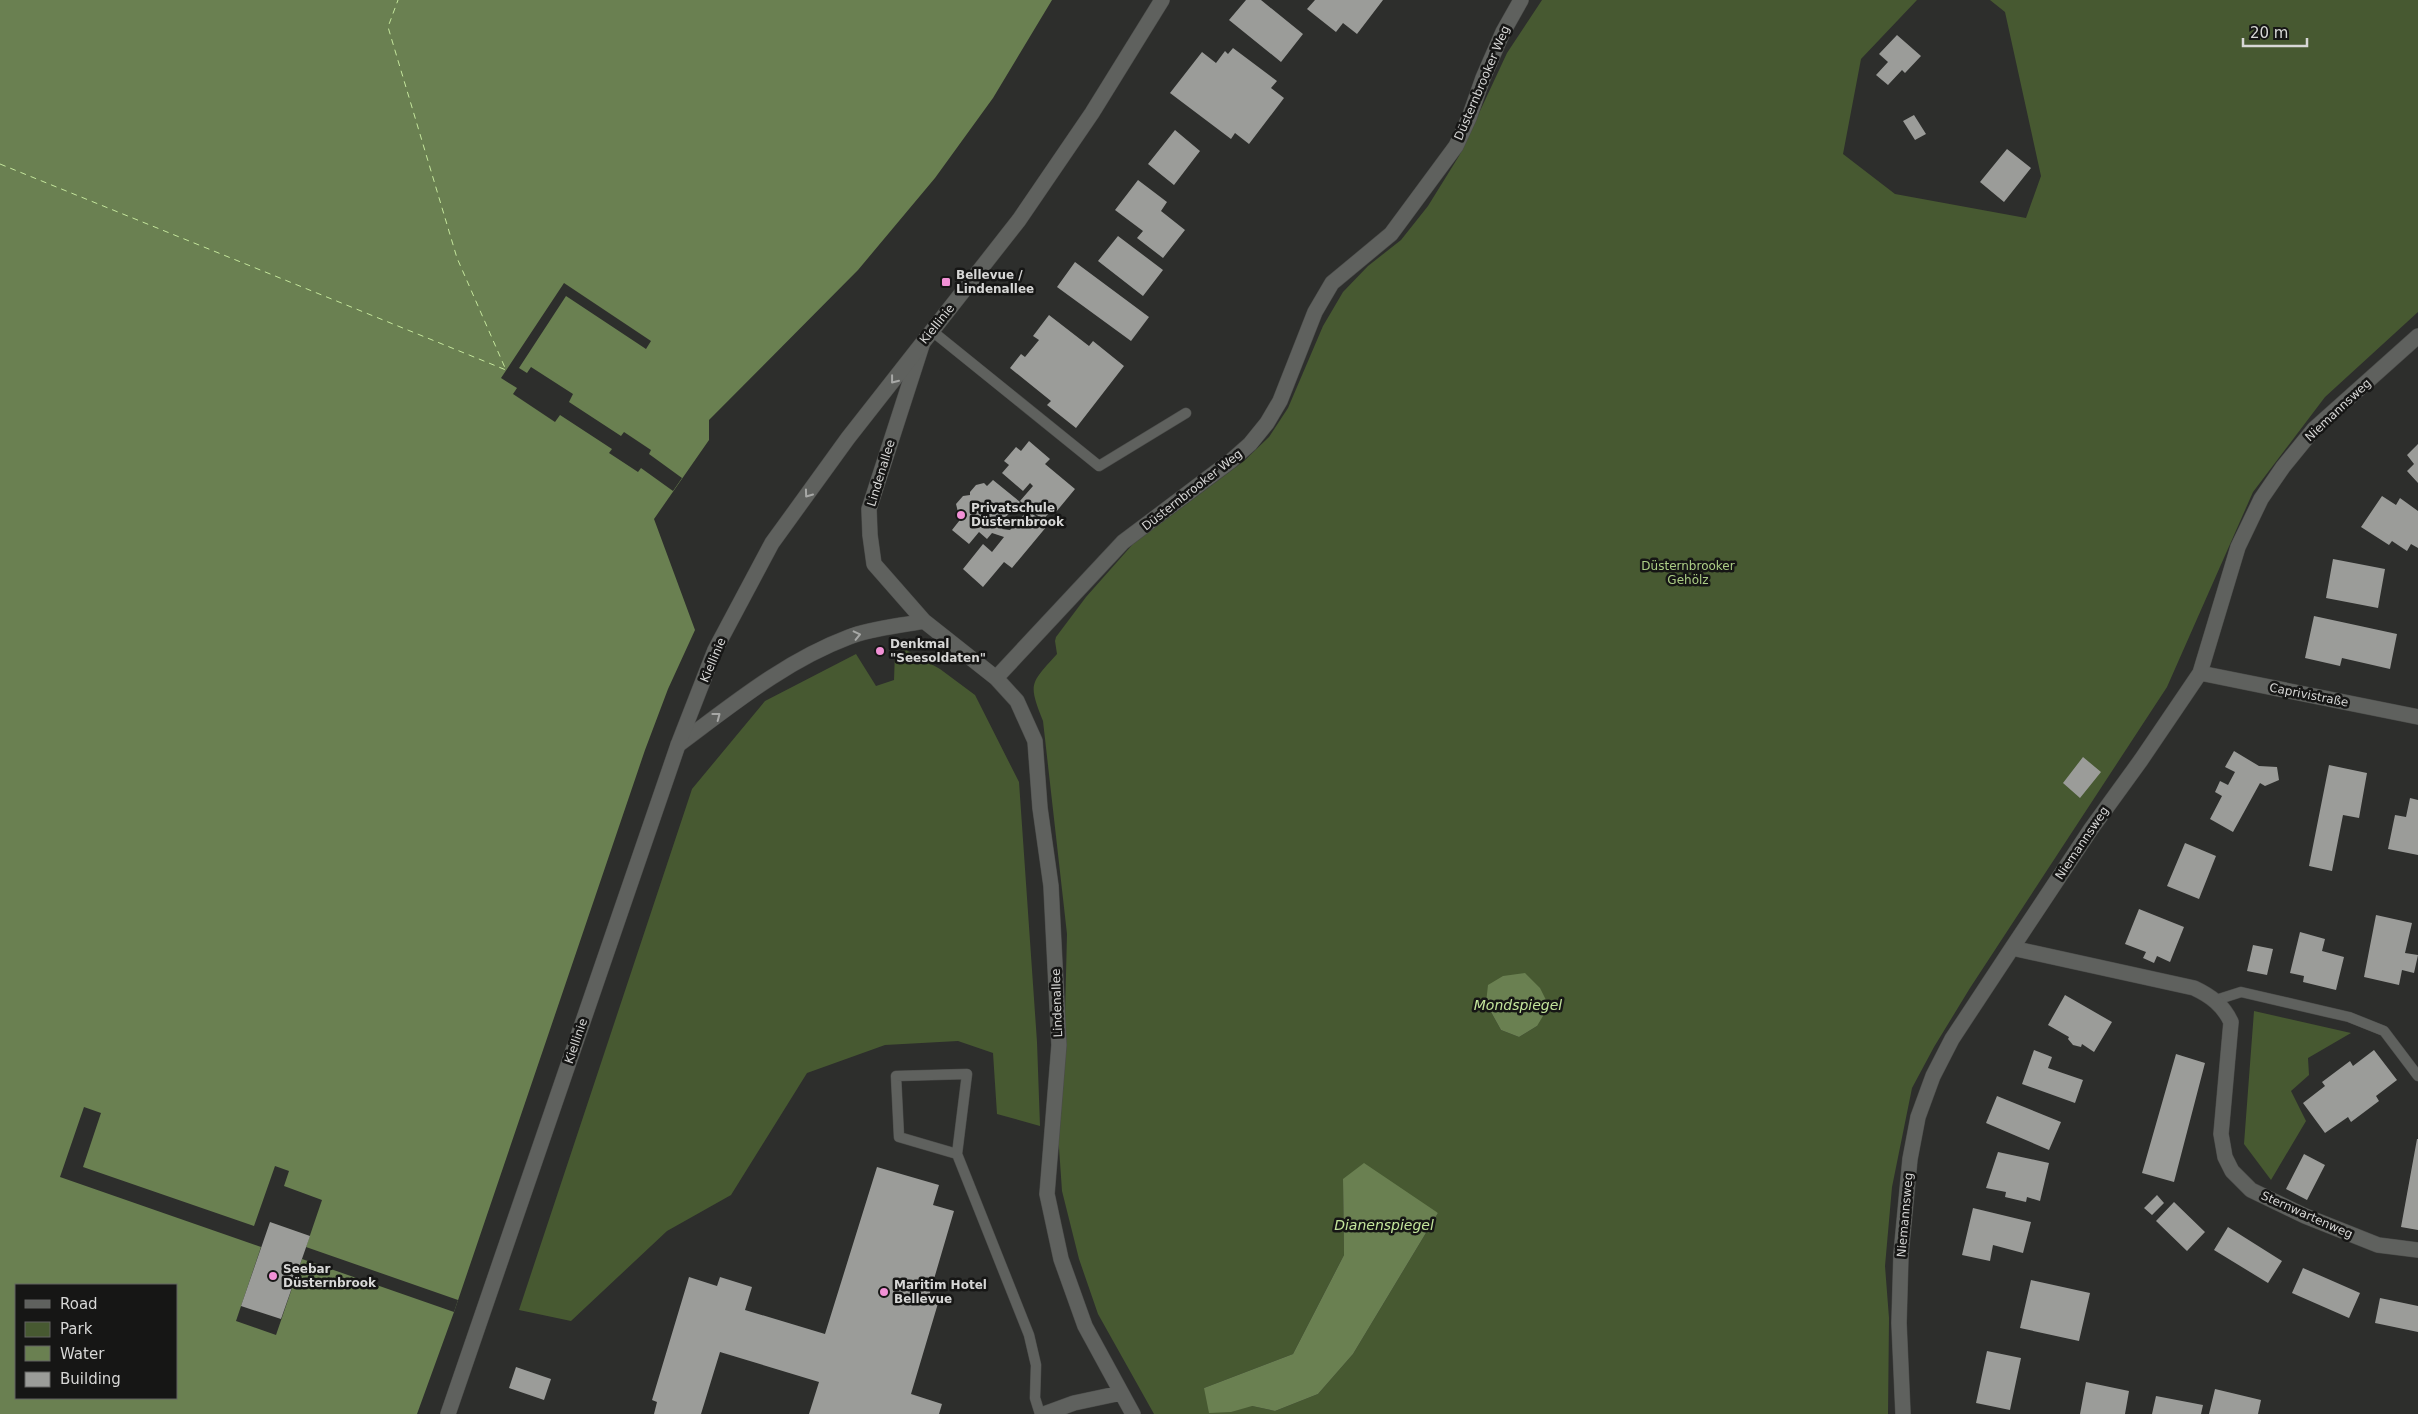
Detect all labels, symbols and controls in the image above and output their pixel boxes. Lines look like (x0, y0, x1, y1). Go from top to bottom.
scale bar (2243, 15, 2307, 47)
street label: Düsternbrooker Weg (1451, 24, 1513, 142)
text: 20 m (2250, 24, 2288, 42)
place label: Bellevue / Lindenallee (956, 268, 1034, 296)
marker: Bellevue / Lindenallee (940, 276, 952, 288)
street label: Kiellinie (917, 301, 957, 347)
one-way arrow (890, 374, 899, 383)
street label: Niemannsweg (2302, 376, 2374, 444)
street label: Lindenallee (864, 438, 898, 508)
street label: Düsternbrooker Weg (1139, 447, 1245, 533)
one-way arrow (805, 488, 814, 498)
place label: Privatschule Düsternbrook (971, 501, 1065, 529)
marker: Privatschule Düsternbrook (955, 509, 967, 521)
park label: Düsternbrooker Gehölz (1641, 559, 1735, 587)
one-way arrow (853, 630, 862, 641)
street label: Kiellinie (697, 636, 729, 684)
place label: Denkmal "Seesoldaten" (890, 637, 986, 665)
marker: Denkmal "Seesoldaten" (874, 645, 886, 657)
street label: Caprivistraße (2268, 680, 2350, 710)
one-way arrow (711, 713, 721, 722)
street label: Niemannsweg (2052, 804, 2112, 882)
street label: Lindenallee (1049, 968, 1065, 1038)
water label: Mondspiegel (1474, 997, 1562, 1013)
street label: Kiellinie (562, 1017, 590, 1065)
street label: Niemannsweg (1894, 1172, 1916, 1258)
street label: Sternwartenweg (2259, 1189, 2355, 1241)
water label: Dianenspiegel (1334, 1217, 1434, 1233)
place label: Seebar Düsternbrook (283, 1262, 377, 1290)
marker: Seebar Düsternbrook (267, 1270, 279, 1282)
place label: Maritim Hotel Bellevue (894, 1278, 987, 1306)
legend (15, 1284, 178, 1399)
marker: Maritim Hotel Bellevue (878, 1286, 890, 1298)
text: Road (60, 1295, 98, 1313)
text: Park (60, 1320, 93, 1338)
text: Water (60, 1345, 105, 1363)
text: Building (60, 1370, 121, 1388)

